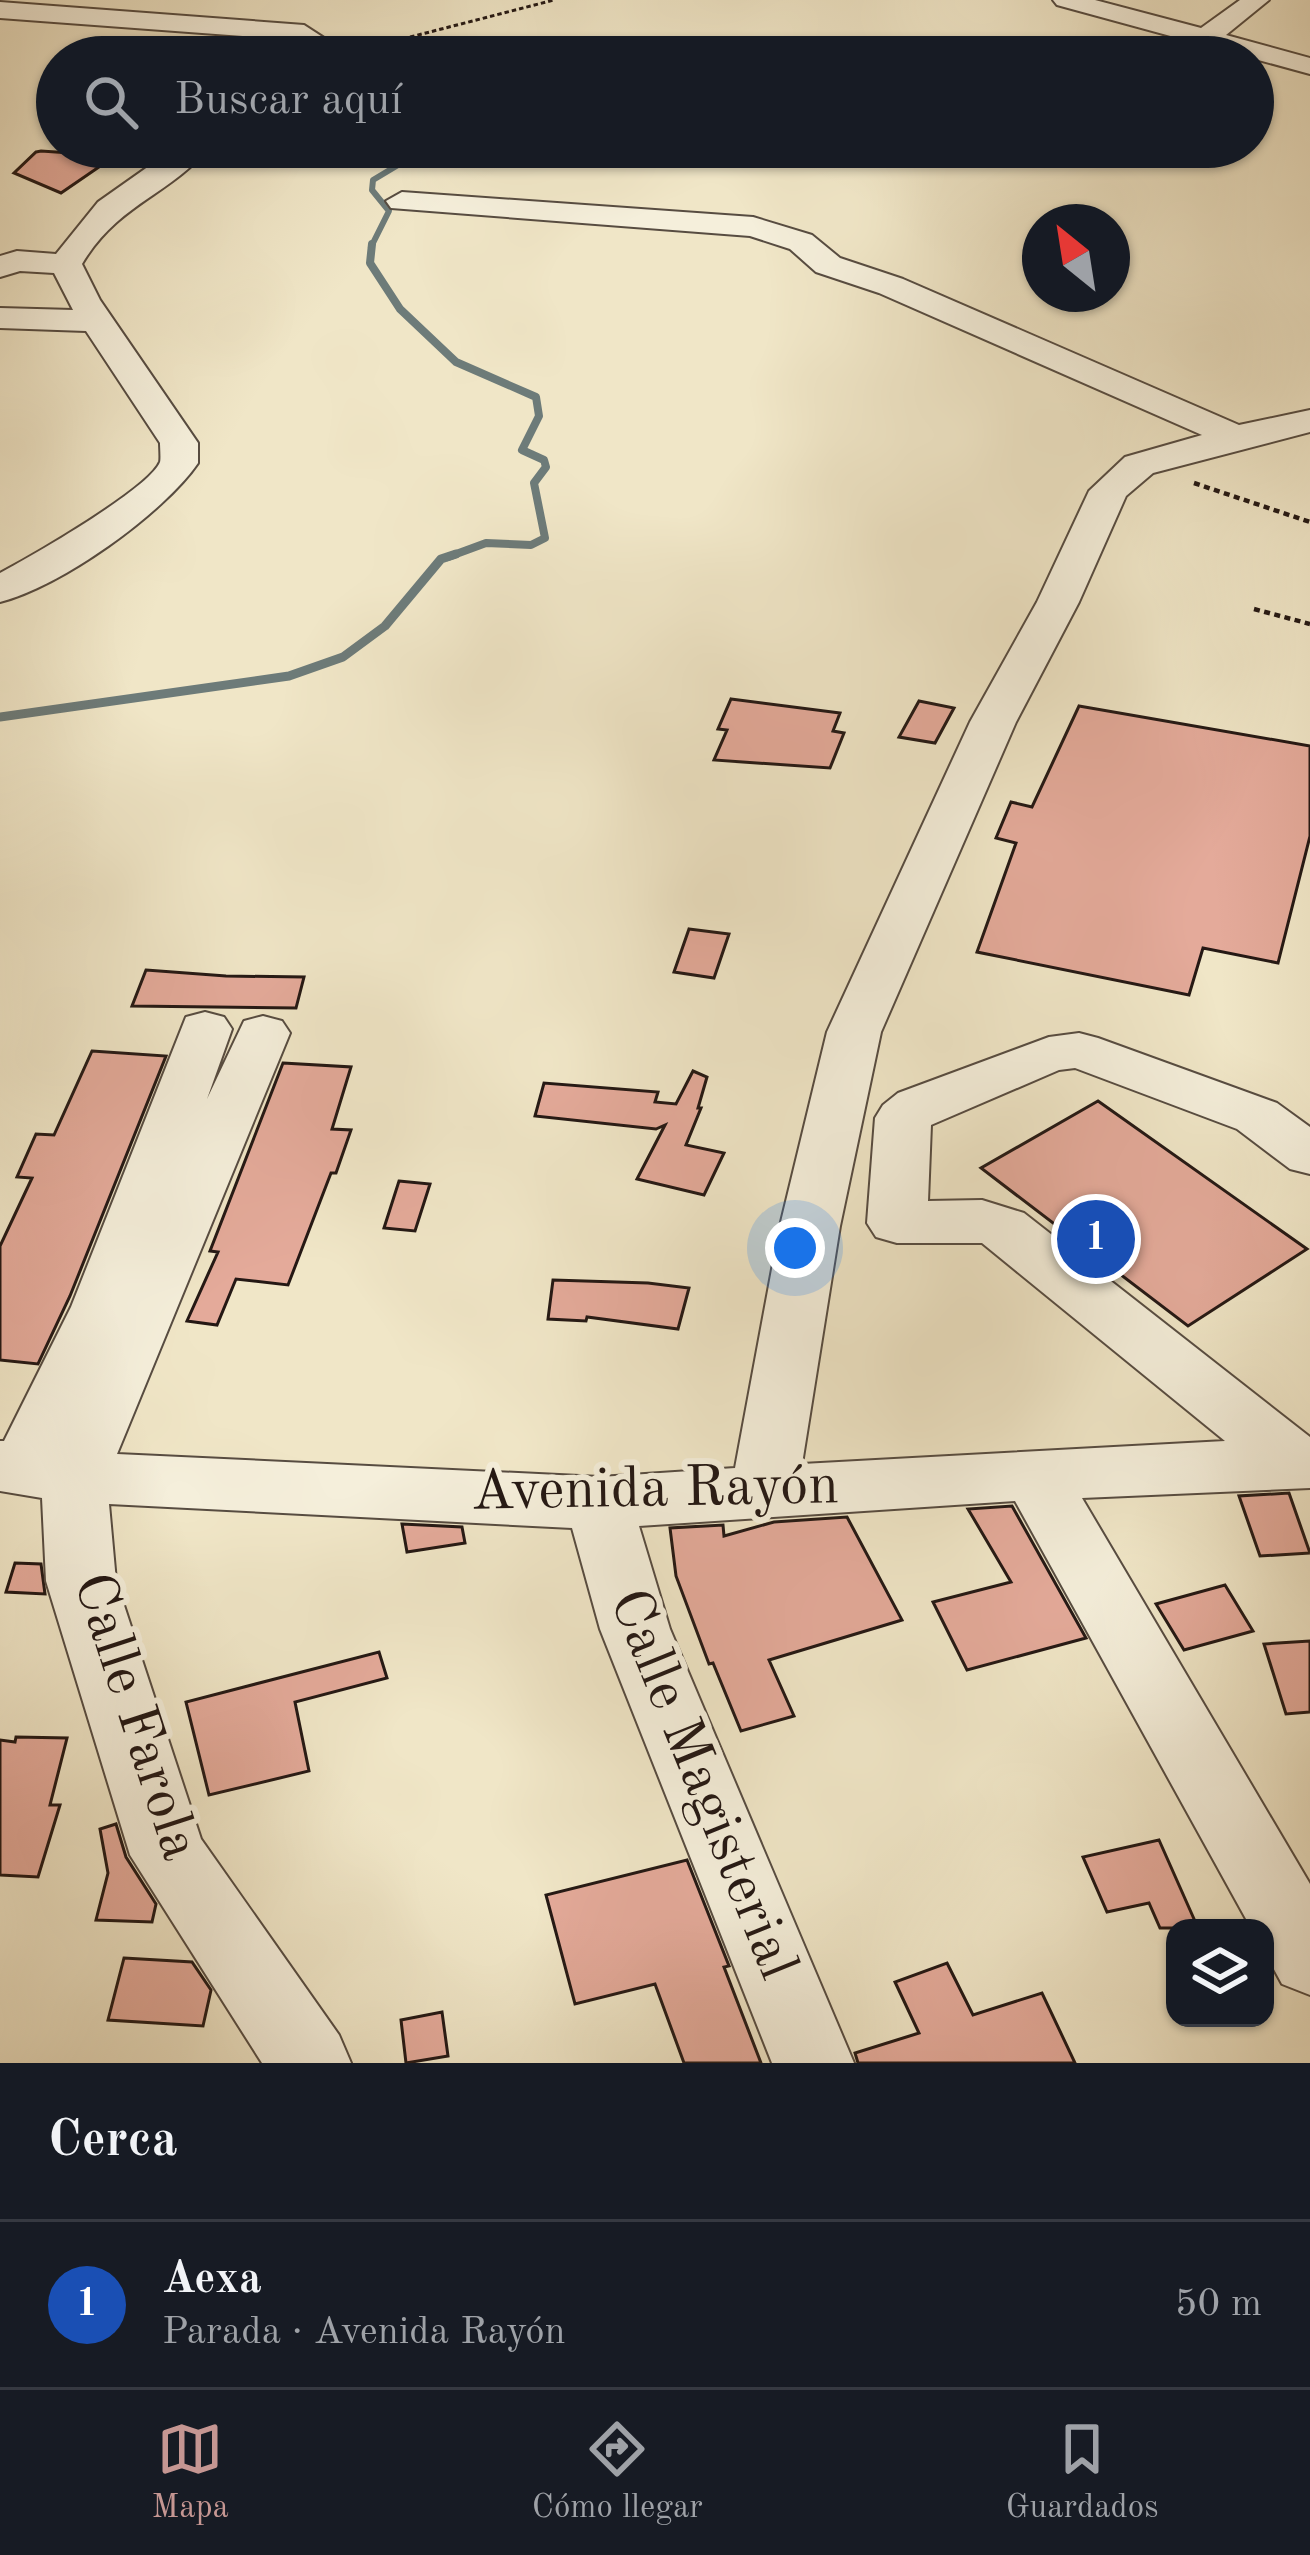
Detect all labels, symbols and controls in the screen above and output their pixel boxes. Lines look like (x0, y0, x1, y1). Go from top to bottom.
search box (36, 36, 1274, 168)
icon: search (78, 69, 144, 135)
text: Buscar aquí (174, 79, 403, 124)
north arrow (1022, 204, 1130, 312)
pin: 1 (1057, 1194, 1135, 1284)
your location (765, 1218, 825, 1278)
street label: Avenida Rayón (470, 1459, 840, 1523)
street label: Calle Farola (61, 1567, 207, 1867)
street label: Calle Magisterial (597, 1582, 805, 1988)
map controls (1166, 1919, 1274, 2027)
button: layers (1166, 1919, 1274, 2027)
text: Cerca (48, 2116, 178, 2167)
text: Aexa (162, 2258, 262, 2303)
text: 1 (76, 2285, 98, 2324)
text: 50 m (1175, 2285, 1262, 2324)
text: Parada · Avenida Rayón (162, 2313, 566, 2352)
tab: Mapa (152, 2416, 229, 2529)
tab: Cómo llegar (532, 2416, 703, 2529)
tab: Guardados (1006, 2416, 1158, 2529)

